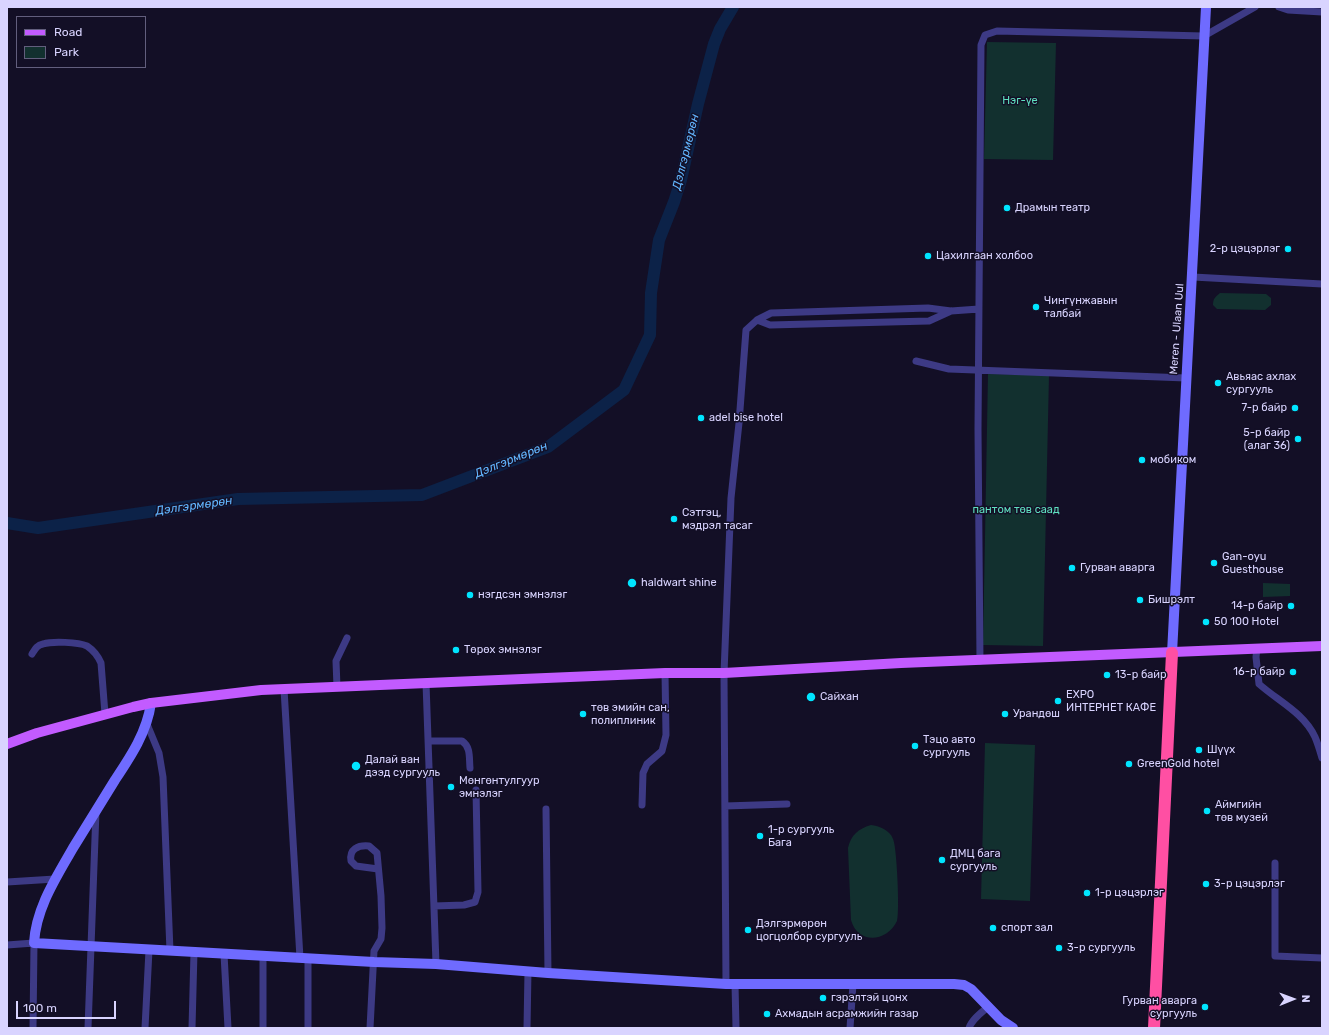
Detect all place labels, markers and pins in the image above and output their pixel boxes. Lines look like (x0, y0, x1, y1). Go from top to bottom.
place label: Драмын театр (1015, 201, 1090, 215)
marker: Драмын театр (1002, 203, 1012, 213)
place label: 2-р цэцэрлэг (1210, 242, 1280, 256)
marker: 2-р цэцэрлэг (1283, 244, 1293, 254)
place label: Цахилгаан холбоо (936, 249, 1033, 263)
marker: Цахилгаан холбоо (923, 251, 933, 261)
place label: Чингүнжавын талбай (1044, 294, 1117, 320)
marker: Чингүнжавын талбай (1031, 302, 1041, 312)
place label: Авьяас ахлах сургууль (1226, 370, 1296, 396)
marker: Авьяас ахлах сургууль (1213, 378, 1223, 388)
place label: 7-р байр (1241, 401, 1287, 415)
marker: 7-р байр (1290, 403, 1300, 413)
place label: adel bise hotel (709, 411, 783, 425)
marker: adel bise hotel (696, 413, 706, 423)
place label: 5-р байр (алаг 36) (1243, 426, 1290, 452)
marker: 5-р байр (алаг 36) (1293, 434, 1303, 444)
place label: мобиком (1150, 453, 1196, 467)
marker: мобиком (1137, 455, 1147, 465)
place label: Сэтгэц, мэдрэл тасаг (682, 506, 752, 532)
marker: Сэтгэц, мэдрэл тасаг (669, 514, 679, 524)
place label: Gan-oyu Guesthouse (1222, 550, 1284, 576)
marker: Gan-oyu Guesthouse (1209, 558, 1219, 568)
place label: Гурван аварга (1080, 561, 1155, 575)
marker: Гурван аварга (1067, 563, 1077, 573)
place label: haldwart shine (641, 576, 717, 590)
marker: haldwart shine (626, 577, 638, 589)
place label: нэгдсэн эмнэлэг (478, 588, 567, 602)
marker: нэгдсэн эмнэлэг (465, 590, 475, 600)
place label: Бишрэлт (1148, 593, 1195, 607)
marker: Бишрэлт (1135, 595, 1145, 605)
place label: 14-р байр (1231, 599, 1283, 613)
marker: 14-р байр (1286, 601, 1296, 611)
place label: 50 100 Hotel (1214, 615, 1279, 629)
marker: 50 100 Hotel (1201, 617, 1211, 627)
place label: Төрөх эмнэлэг (464, 643, 542, 657)
marker: Төрөх эмнэлэг (451, 645, 461, 655)
place label: 16-р байр (1233, 665, 1285, 679)
marker: 16-р байр (1288, 667, 1298, 677)
place label: 13-р байр (1115, 668, 1167, 682)
marker: 13-р байр (1102, 670, 1112, 680)
place label: EXPO ИНТЕРНЕТ КАФЕ (1066, 688, 1156, 714)
place label: Сайхан (820, 690, 859, 704)
marker: Сайхан (805, 691, 817, 703)
marker: EXPO ИНТЕРНЕТ КАФЕ (1053, 696, 1063, 706)
place label: төв эмийн сан, полиплиник (591, 701, 670, 727)
place label: Урандөш (1013, 707, 1060, 721)
marker: төв эмийн сан, полиплиник (578, 709, 588, 719)
marker: Урандөш (1000, 709, 1010, 719)
place label: Тэцо авто сургууль (923, 733, 975, 759)
marker: Тэцо авто сургууль (910, 741, 920, 751)
place label: Шүүх (1207, 743, 1235, 757)
marker: Шүүх (1194, 745, 1204, 755)
place label: Далай ван дээд сургууль (365, 753, 440, 779)
place label: GreenGold hotel (1137, 757, 1219, 771)
marker: GreenGold hotel (1124, 759, 1134, 769)
marker: Далай ван дээд сургууль (350, 760, 362, 772)
place label: Мөнгөнтулгуур эмнэлэг (459, 774, 540, 800)
marker: Мөнгөнтулгуур эмнэлэг (446, 782, 456, 792)
place label: Аймгийн төв музей (1215, 798, 1268, 824)
marker: Аймгийн төв музей (1202, 806, 1212, 816)
place label: 1-р сургууль Бага (768, 823, 834, 849)
marker: 1-р сургууль Бага (755, 831, 765, 841)
place label: ДМЦ бага сургууль (950, 847, 1001, 873)
marker: ДМЦ бага сургууль (937, 855, 947, 865)
place label: 3-р цэцэрлэг (1214, 877, 1285, 891)
marker: 3-р цэцэрлэг (1201, 879, 1211, 889)
place label: 1-р цэцэрлэг (1095, 886, 1164, 900)
marker: 1-р цэцэрлэг (1082, 888, 1092, 898)
place label: Дэлгэрмөрөн цогцолбор сургууль (756, 917, 862, 943)
place label: спорт зал (1001, 921, 1053, 935)
marker: спорт зал (988, 923, 998, 933)
marker: Дэлгэрмөрөн цогцолбор сургууль (743, 925, 753, 935)
place label: 3-р сургууль (1067, 941, 1135, 955)
marker: 3-р сургууль (1054, 943, 1064, 953)
place label: гэрэлтэй цонх (831, 991, 908, 1005)
marker: гэрэлтэй цонх (818, 993, 828, 1003)
place label: Гурван аварга сургууль (1122, 994, 1197, 1020)
marker: Гурван аварга сургууль (1200, 1002, 1210, 1012)
place label: Ахмадын асрамжийн газар (775, 1007, 919, 1021)
marker: Ахмадын асрамжийн газар (762, 1009, 772, 1019)

